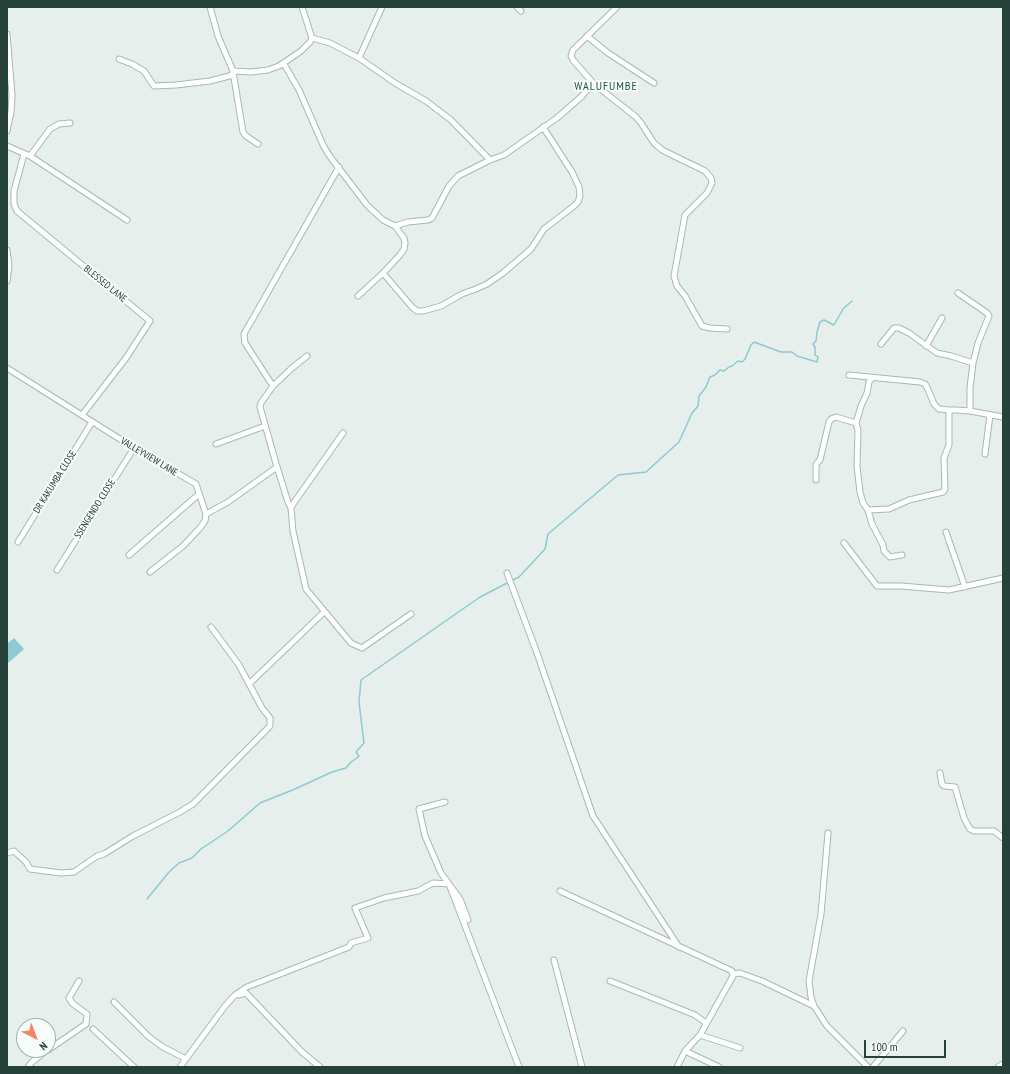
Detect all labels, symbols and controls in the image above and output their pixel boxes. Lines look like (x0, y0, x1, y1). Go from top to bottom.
district label: WALUFUMBE (574, 80, 638, 94)
street label: BLESSED LANE (81, 263, 129, 305)
street label: VALLEYVIEW LANE (118, 435, 180, 479)
street label: DR KAKUMBA CLOSE (31, 448, 79, 516)
street label: SSENGENDO CLOSE (72, 477, 118, 541)
north arrow (16, 1018, 56, 1058)
scale bar (866, 1032, 948, 1058)
text: N (36, 1039, 50, 1053)
text: 100 m (871, 1039, 898, 1054)

